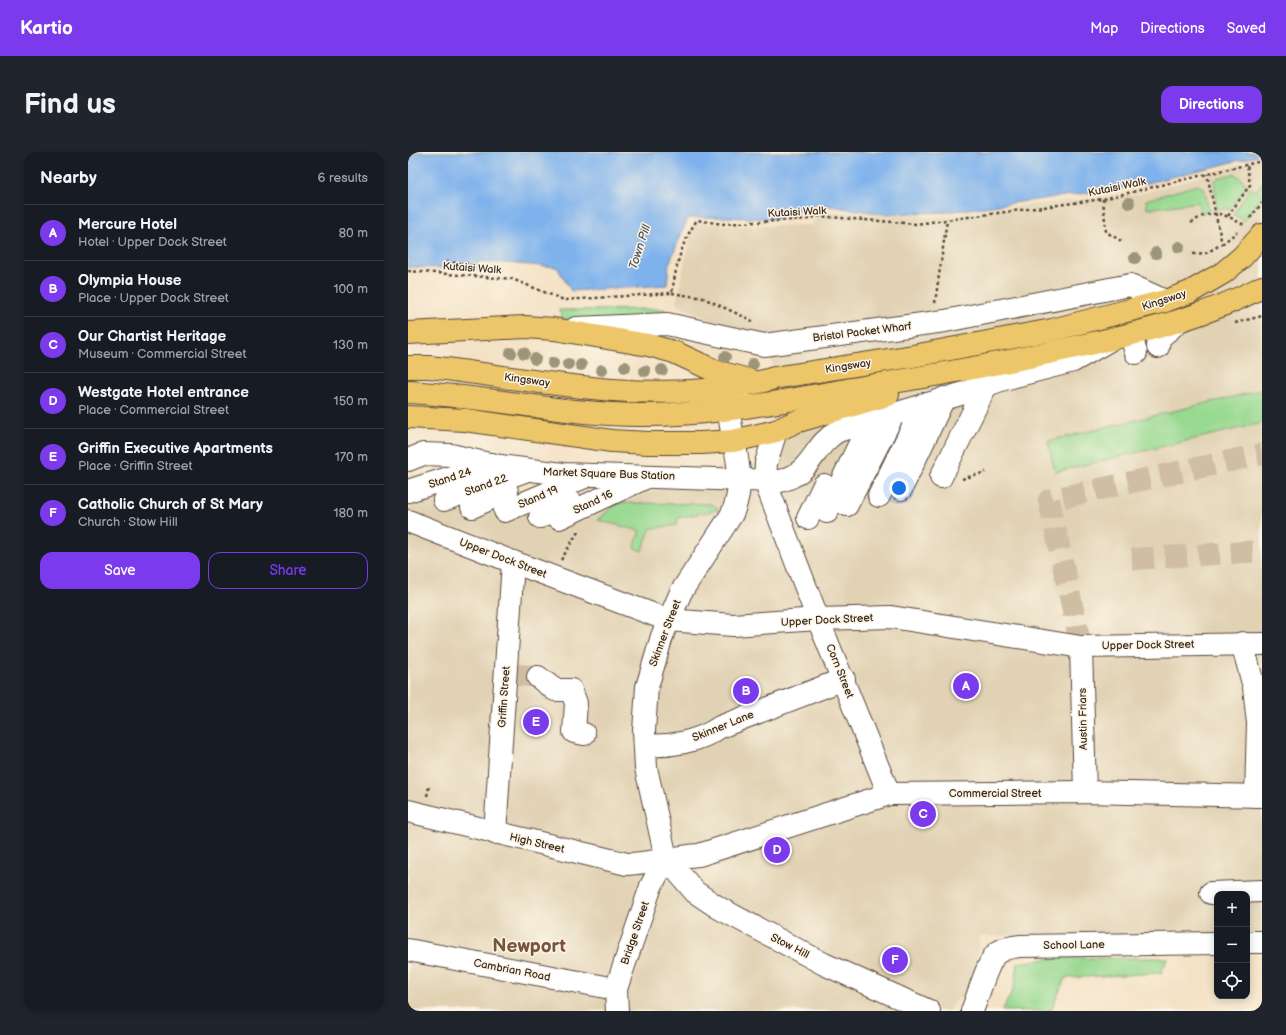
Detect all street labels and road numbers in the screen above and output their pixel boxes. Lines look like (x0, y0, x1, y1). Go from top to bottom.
street label: Kutaisi Walk (1087, 174, 1148, 199)
street label: Kutaisi Walk (767, 204, 827, 220)
street label: Kutaisi Walk (442, 259, 502, 277)
street label: Kingsway (1140, 287, 1188, 313)
street label: Bristol Packet Wharf (812, 319, 913, 345)
street label: Kingsway (824, 356, 872, 376)
street label: Kingsway (503, 370, 551, 390)
street label: Stand 24 (427, 465, 473, 491)
street label: Market Square Bus Station (543, 465, 675, 483)
street label: Stand 22 (463, 471, 510, 499)
street label: Stand 19 (516, 483, 560, 511)
street label: Stand 16 (571, 487, 615, 517)
street label: Upper Dock Street (457, 535, 549, 581)
street label: Skinner Street (646, 597, 684, 668)
street label: Upper Dock Street (780, 611, 874, 629)
street label: Upper Dock Street (1102, 638, 1195, 652)
street label: Corn Street (823, 642, 857, 701)
street label: Griffin Street (495, 665, 513, 728)
street label: Austin Friars (1076, 687, 1090, 750)
street label: Skinner Lane (690, 708, 756, 744)
street label: Commercial Street (949, 787, 1042, 800)
street label: High Street (508, 830, 566, 856)
street label: Bridge Street (618, 899, 652, 966)
street label: Stow Hill (768, 931, 812, 961)
street label: School Lane (1043, 938, 1105, 952)
street label: Cambrian Road (472, 956, 552, 984)

